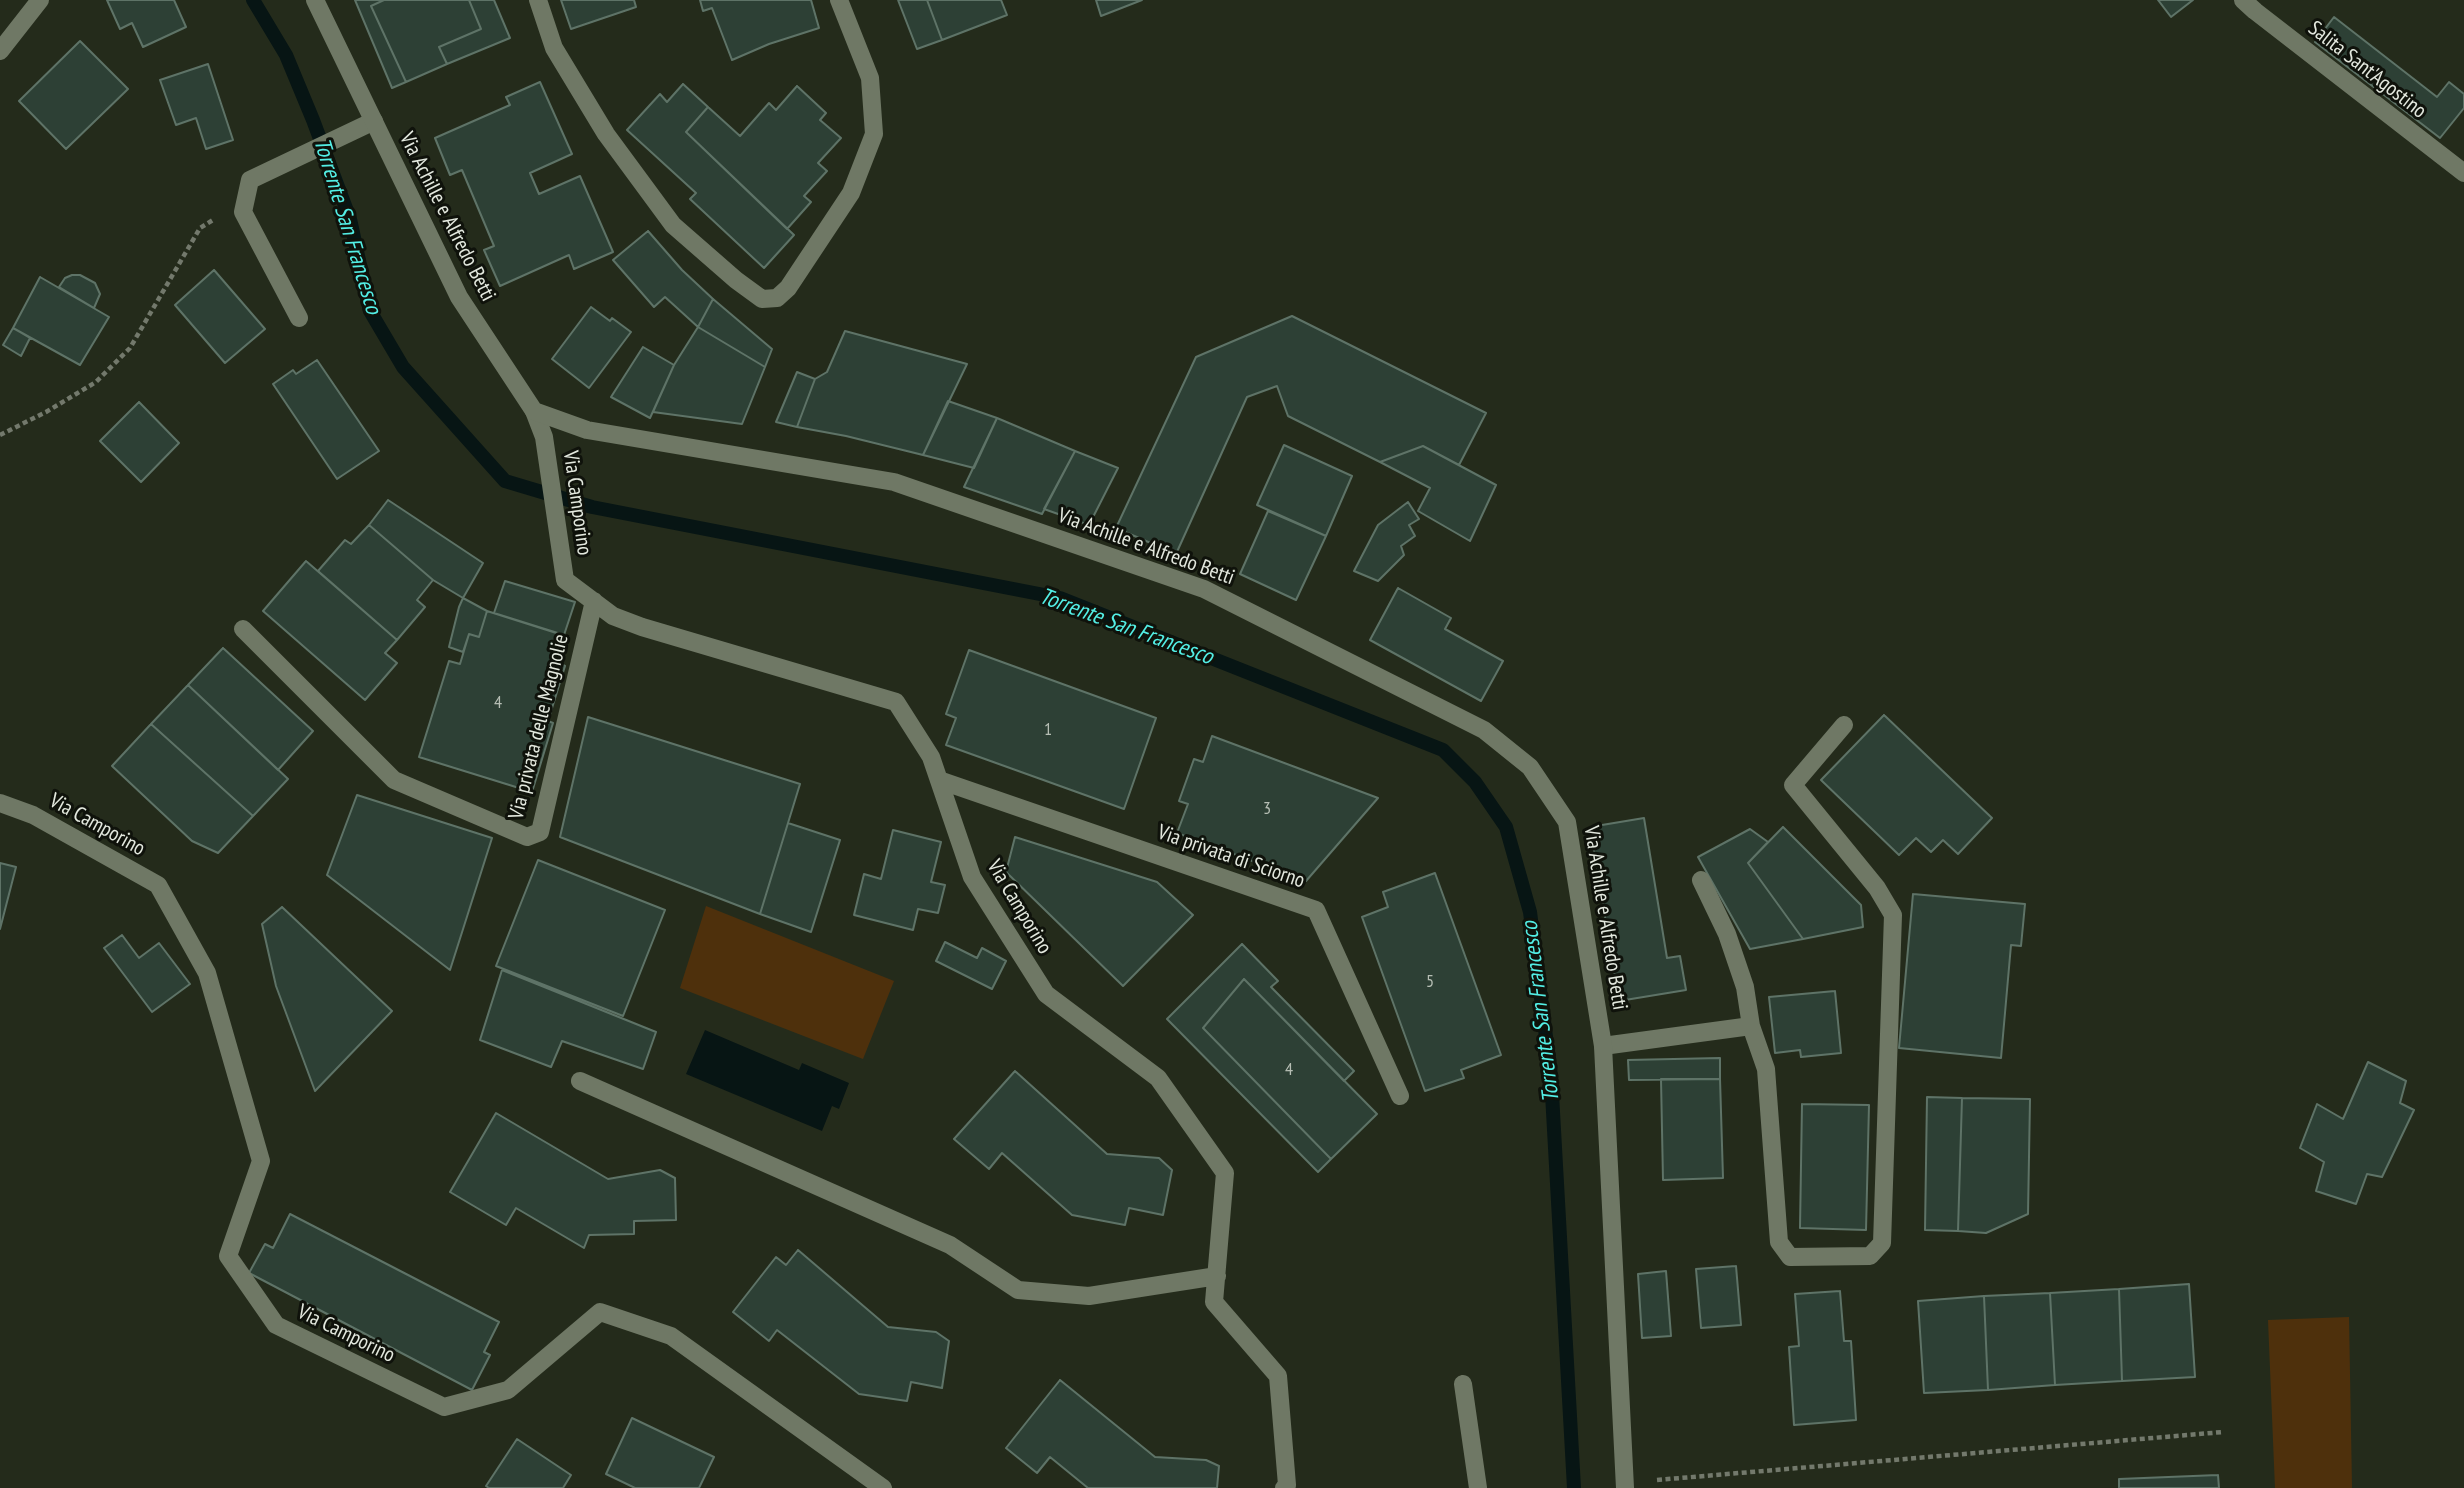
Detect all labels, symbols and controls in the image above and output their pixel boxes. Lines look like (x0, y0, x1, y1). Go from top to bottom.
street label: Salita Sant'Agostino (2303, 16, 2431, 124)
street label: Via Achille e Alfredo Betti (394, 128, 500, 306)
water label: Torrente San Francesco (307, 135, 387, 317)
street label: Via Camporino (557, 449, 597, 557)
street label: Via Achille e Alfredo Betti (1054, 503, 1238, 591)
water label: Torrente San Francesco (1036, 583, 1216, 671)
street label: Via privata delle Magnolie (504, 632, 574, 822)
house number: 4 (494, 692, 502, 714)
house number: 1 (1044, 719, 1052, 741)
street label: Via Camporino (45, 788, 149, 862)
house number: 3 (1263, 798, 1271, 820)
street label: Via privata di Sciorno (1154, 820, 1308, 894)
street label: Via Achille e Alfredo Betti (1578, 824, 1632, 1012)
street label: Via Camporino (981, 855, 1057, 959)
water label: Torrente San Francesco (1516, 920, 1566, 1104)
house number: 5 (1426, 971, 1434, 993)
house number: 4 (1285, 1059, 1293, 1081)
street label: Via Camporino (293, 1300, 399, 1368)

